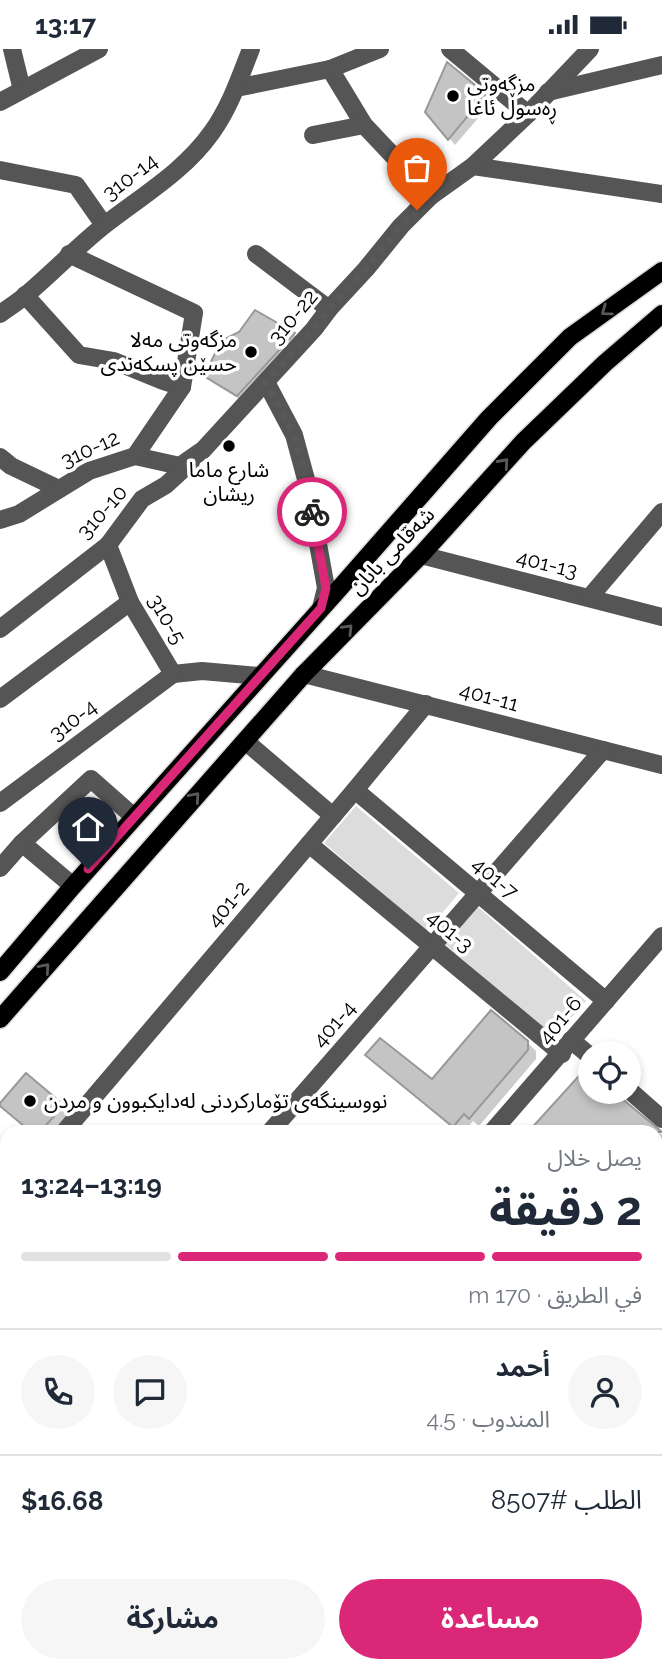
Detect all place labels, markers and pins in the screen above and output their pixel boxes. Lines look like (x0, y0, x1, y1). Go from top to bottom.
place label: مزگەوتی ڕەسوڵ ئاغا (467, 71, 557, 125)
marker: مزگەوتی ڕەسوڵ ئاغا (445, 88, 461, 104)
pin (387, 138, 447, 210)
place label: مزگەوتی مەلا حسێن پسکەندی (100, 327, 237, 377)
marker: مزگەوتی مەلا حسێن پسکەندی (243, 344, 259, 360)
marker: شارع ماما ريشان (221, 438, 237, 454)
place label: شارع ماما ريشان (189, 457, 269, 506)
pin (58, 797, 118, 869)
place label: نووسینگەی تۆمارکردنی لەدایکبوون و مردن (44, 1088, 387, 1113)
marker: نووسینگەی تۆمارکردنی لەدایکبوون و مردن (22, 1093, 38, 1109)

